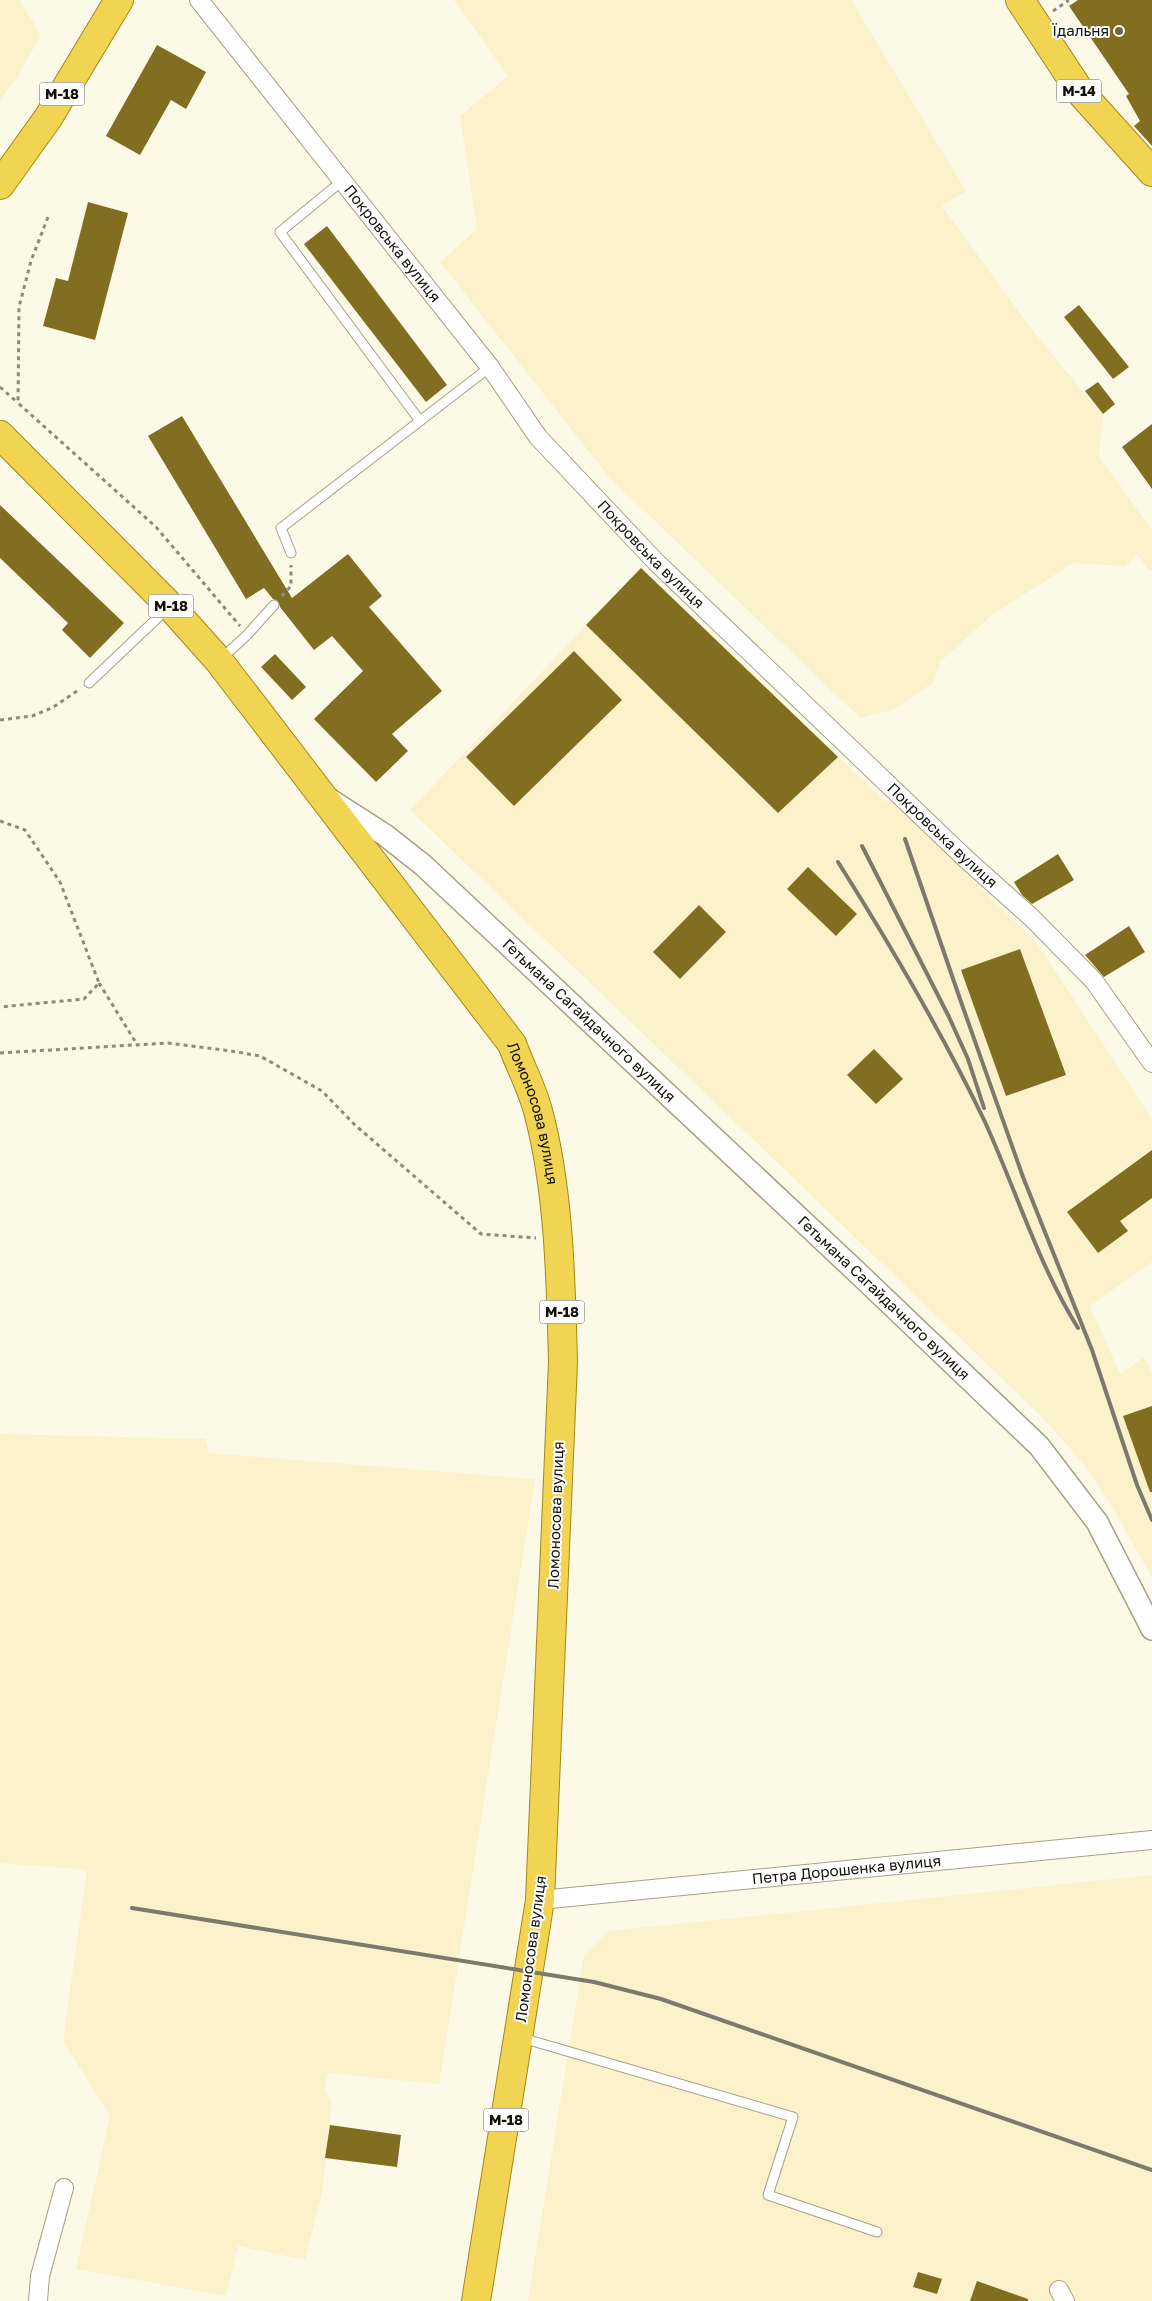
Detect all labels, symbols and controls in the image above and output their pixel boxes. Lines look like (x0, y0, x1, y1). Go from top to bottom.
place label: Їдальня (1051, 21, 1109, 39)
marker: Їдальня (1113, 25, 1125, 37)
road number: М-14 (1056, 80, 1102, 102)
road number: М-18 (40, 82, 84, 106)
street label: Покровська вулиця (341, 181, 445, 305)
street label: Покровська вулиця (594, 496, 709, 612)
road number: М-18 (148, 594, 194, 618)
street label: Покровська вулиця (884, 779, 1002, 891)
street label: Гетьмана Сагайдачного вулиця (499, 935, 680, 1105)
street label: Ломоносова вулиця (504, 1039, 562, 1186)
street label: Гетьмана Сагайдачного вулиця (795, 1212, 974, 1383)
road number: М-18 (540, 1300, 584, 1324)
street label: Ломоносова вулиця (543, 1441, 567, 1589)
street label: Петра Дорошенка вулиця (751, 1851, 942, 1887)
street label: Ломоносова вулиця (511, 1874, 549, 2023)
road number: М-18 (484, 2108, 528, 2132)

